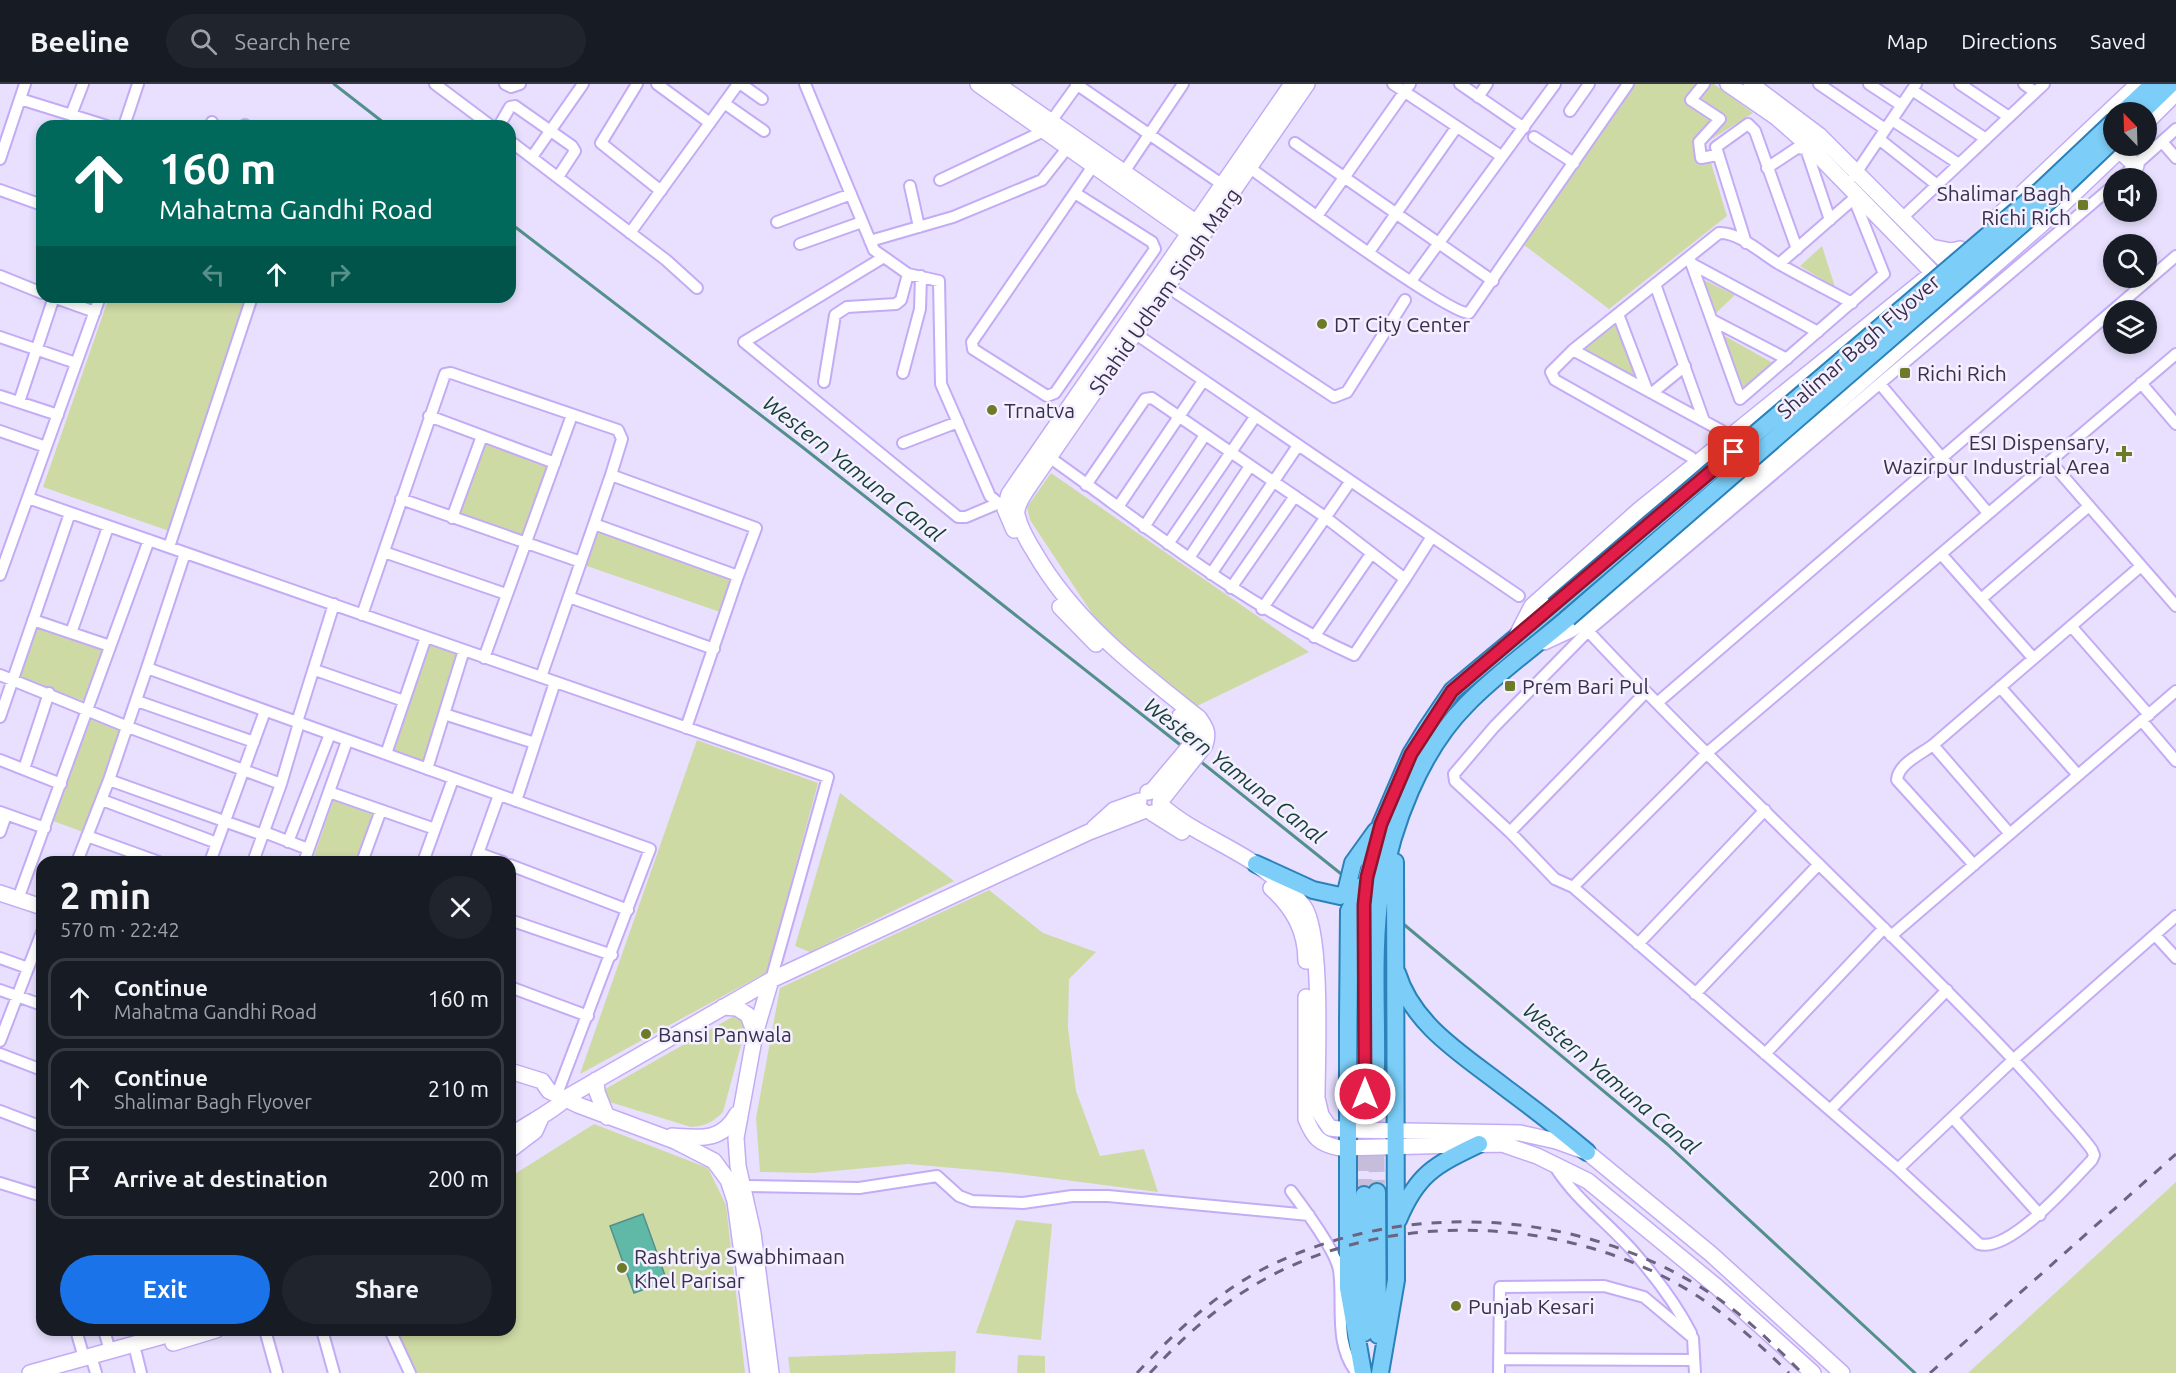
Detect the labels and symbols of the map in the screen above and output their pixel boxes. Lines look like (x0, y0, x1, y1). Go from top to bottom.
north arrow (2103, 102, 2157, 156)
place label: Shalimar Bagh Richi Rich (1937, 181, 2071, 229)
street label: Shahid Udham Singh Marg (1084, 183, 1244, 399)
marker: Shalimar Bagh Richi Rich (2076, 198, 2090, 212)
street label: Shalimar Bagh Flyover (1772, 269, 1944, 423)
place label: DT City Center (1334, 312, 1470, 336)
marker: DT City Center (1315, 317, 1329, 331)
place label: Richi Rich (1917, 361, 2007, 385)
marker: Richi Rich (1898, 366, 1912, 380)
water label: Western Yamuna Canal (759, 390, 949, 546)
place label: Trnatva (1004, 398, 1075, 422)
marker: Trnatva (985, 403, 999, 417)
pin (1708, 426, 1759, 477)
place label: ESI Dispensary, Wazirpur Industrial Area (1883, 430, 2110, 478)
marker: ESI Dispensary, Wazirpur Industrial Area (2115, 445, 2133, 463)
place label: Prem Bari Pul (1522, 674, 1649, 698)
marker: Prem Bari Pul (1503, 679, 1517, 693)
water label: Western Yamuna Canal (1140, 692, 1330, 848)
water label: Western Yamuna Canal (1519, 997, 1705, 1159)
place label: Bansi Panwala (658, 1022, 792, 1046)
marker: Bansi Panwala (639, 1027, 653, 1041)
position arrow (1333, 1062, 1397, 1126)
place label: Rashtriya Swabhimaan Khel Parisar (634, 1244, 845, 1292)
marker: Rashtriya Swabhimaan Khel Parisar (615, 1261, 629, 1275)
place label: Punjab Kesari (1468, 1294, 1595, 1318)
marker: Punjab Kesari (1449, 1299, 1463, 1313)

